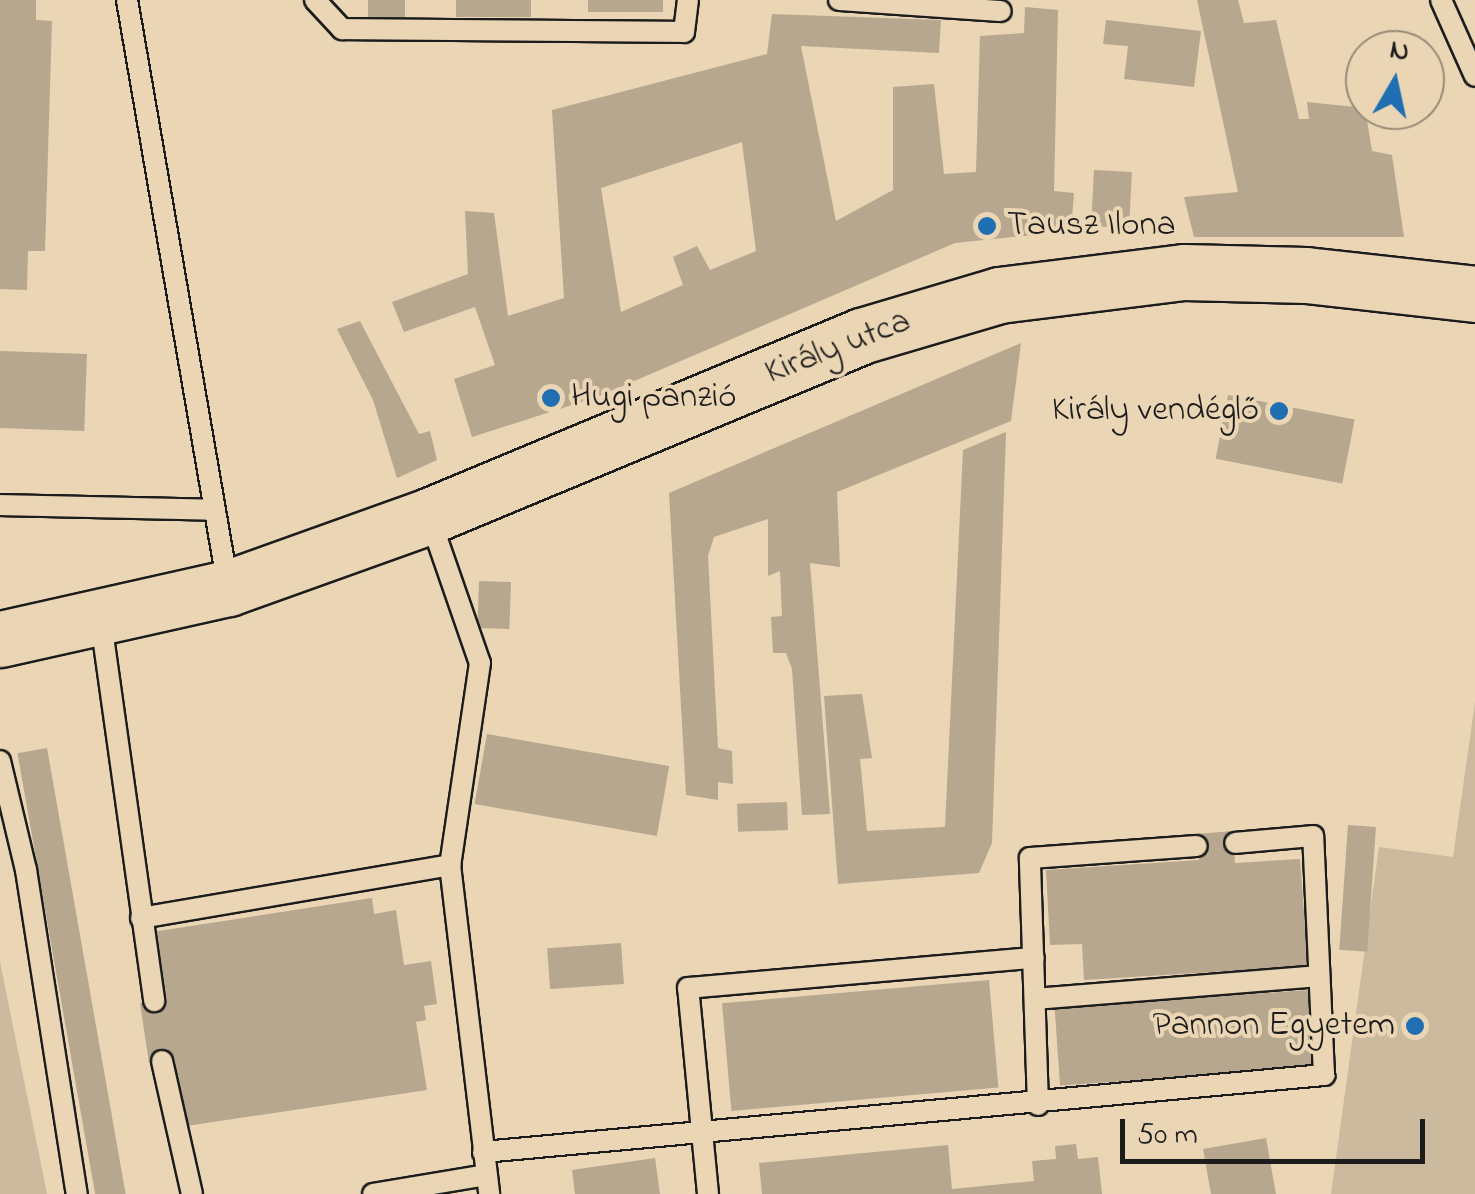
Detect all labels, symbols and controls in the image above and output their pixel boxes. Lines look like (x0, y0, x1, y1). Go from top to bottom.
north arrow (1345, 30, 1445, 130)
text: N (1387, 30, 1412, 74)
place label: Tausz Ilona (1007, 205, 1176, 247)
marker: Tausz Ilona (976, 215, 998, 237)
street label: Király utca (760, 301, 916, 395)
place label: Hugi panzió (571, 377, 736, 419)
marker: Hugi panzió (540, 387, 562, 409)
place label: Király vendéglő (1052, 390, 1259, 432)
marker: Király vendéglő (1268, 400, 1290, 422)
place label: Pannon Egyetem (1153, 1005, 1395, 1047)
marker: Pannon Egyetem (1404, 1015, 1426, 1037)
scale bar (1125, 1099, 1430, 1161)
text: 50 m (1137, 1114, 1198, 1158)

